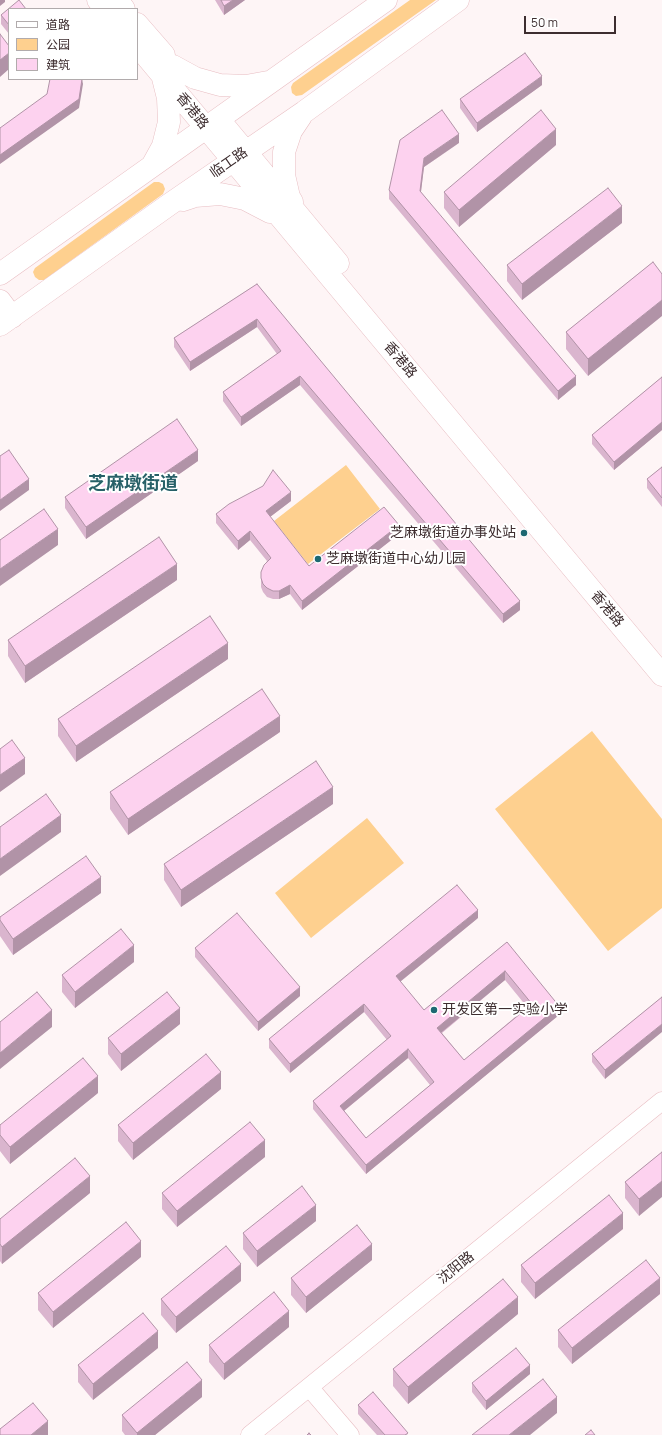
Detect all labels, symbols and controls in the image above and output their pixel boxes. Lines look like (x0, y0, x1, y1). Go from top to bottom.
legend (8, 8, 138, 80)
scale bar (526, 8, 618, 34)
text: 50 m (531, 14, 558, 31)
text: 道路 (46, 16, 70, 33)
text: 公园 (46, 36, 70, 53)
text: 建筑 (46, 56, 70, 73)
street label: 香港路 (172, 89, 212, 133)
street label: 临工路 (207, 144, 251, 182)
street label: 香港路 (380, 339, 420, 381)
district label: 芝麻墩街道 (88, 473, 178, 495)
place label: 芝麻墩街道办事处站 (390, 525, 516, 541)
marker: 芝麻墩街道办事处站 (519, 528, 529, 538)
place label: 芝麻墩街道中心幼儿园 (326, 551, 466, 567)
marker: 芝麻墩街道中心幼儿园 (313, 554, 323, 564)
street label: 香港路 (587, 588, 627, 630)
place label: 开发区第一实验小学 (442, 1002, 568, 1018)
marker: 开发区第一实验小学 (429, 1005, 439, 1015)
street label: 沈阳路 (434, 1248, 478, 1288)

